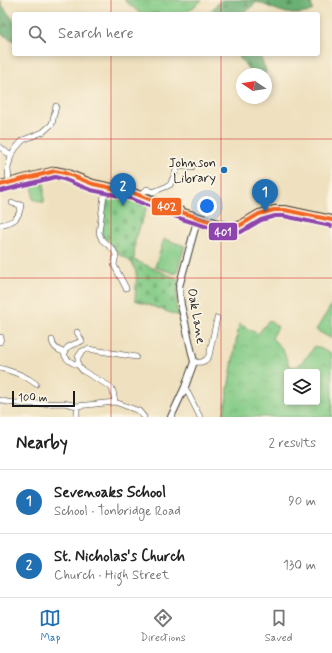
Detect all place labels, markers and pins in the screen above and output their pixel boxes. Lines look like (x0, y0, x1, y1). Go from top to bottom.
place label: Johnson Library (169, 155, 216, 187)
marker: Johnson Library (219, 165, 229, 175)
pin: 2 (110, 173, 136, 206)
pin: 1 (252, 179, 278, 212)

